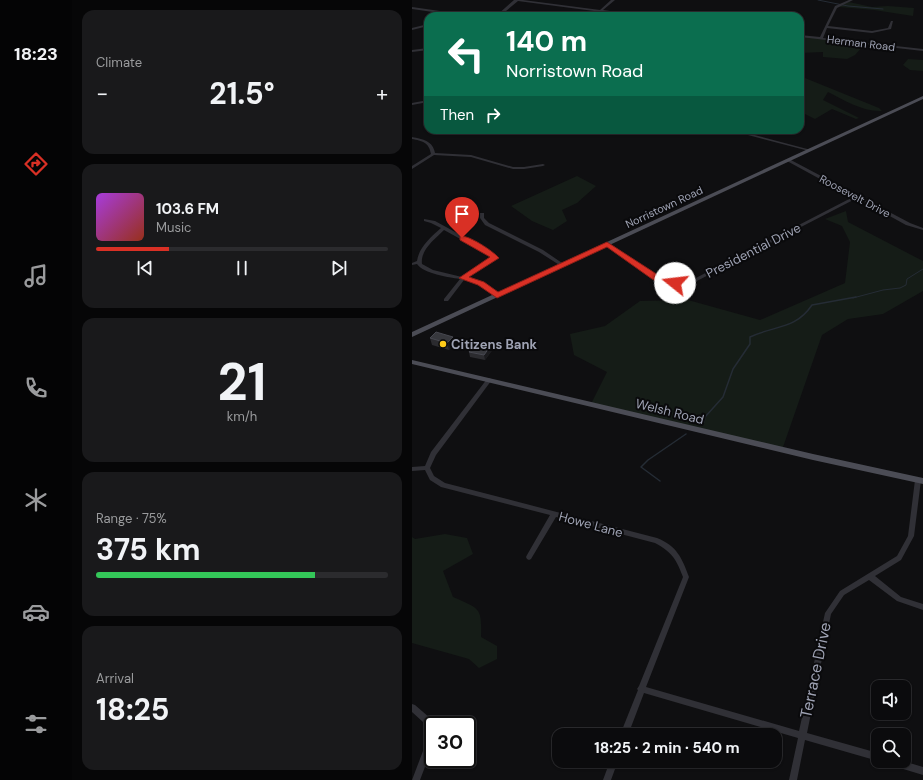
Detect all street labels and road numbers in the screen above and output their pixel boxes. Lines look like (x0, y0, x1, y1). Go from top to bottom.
street label: Herman Road (826, 32, 896, 54)
street label: Roosevelt Drive (817, 171, 893, 221)
street label: Norristown Road (623, 183, 705, 231)
street label: Presidential Drive (703, 219, 804, 282)
street label: Welsh Road (634, 395, 706, 428)
street label: Howe Lane (557, 508, 625, 541)
street label: Terrace Drive (795, 620, 836, 720)

